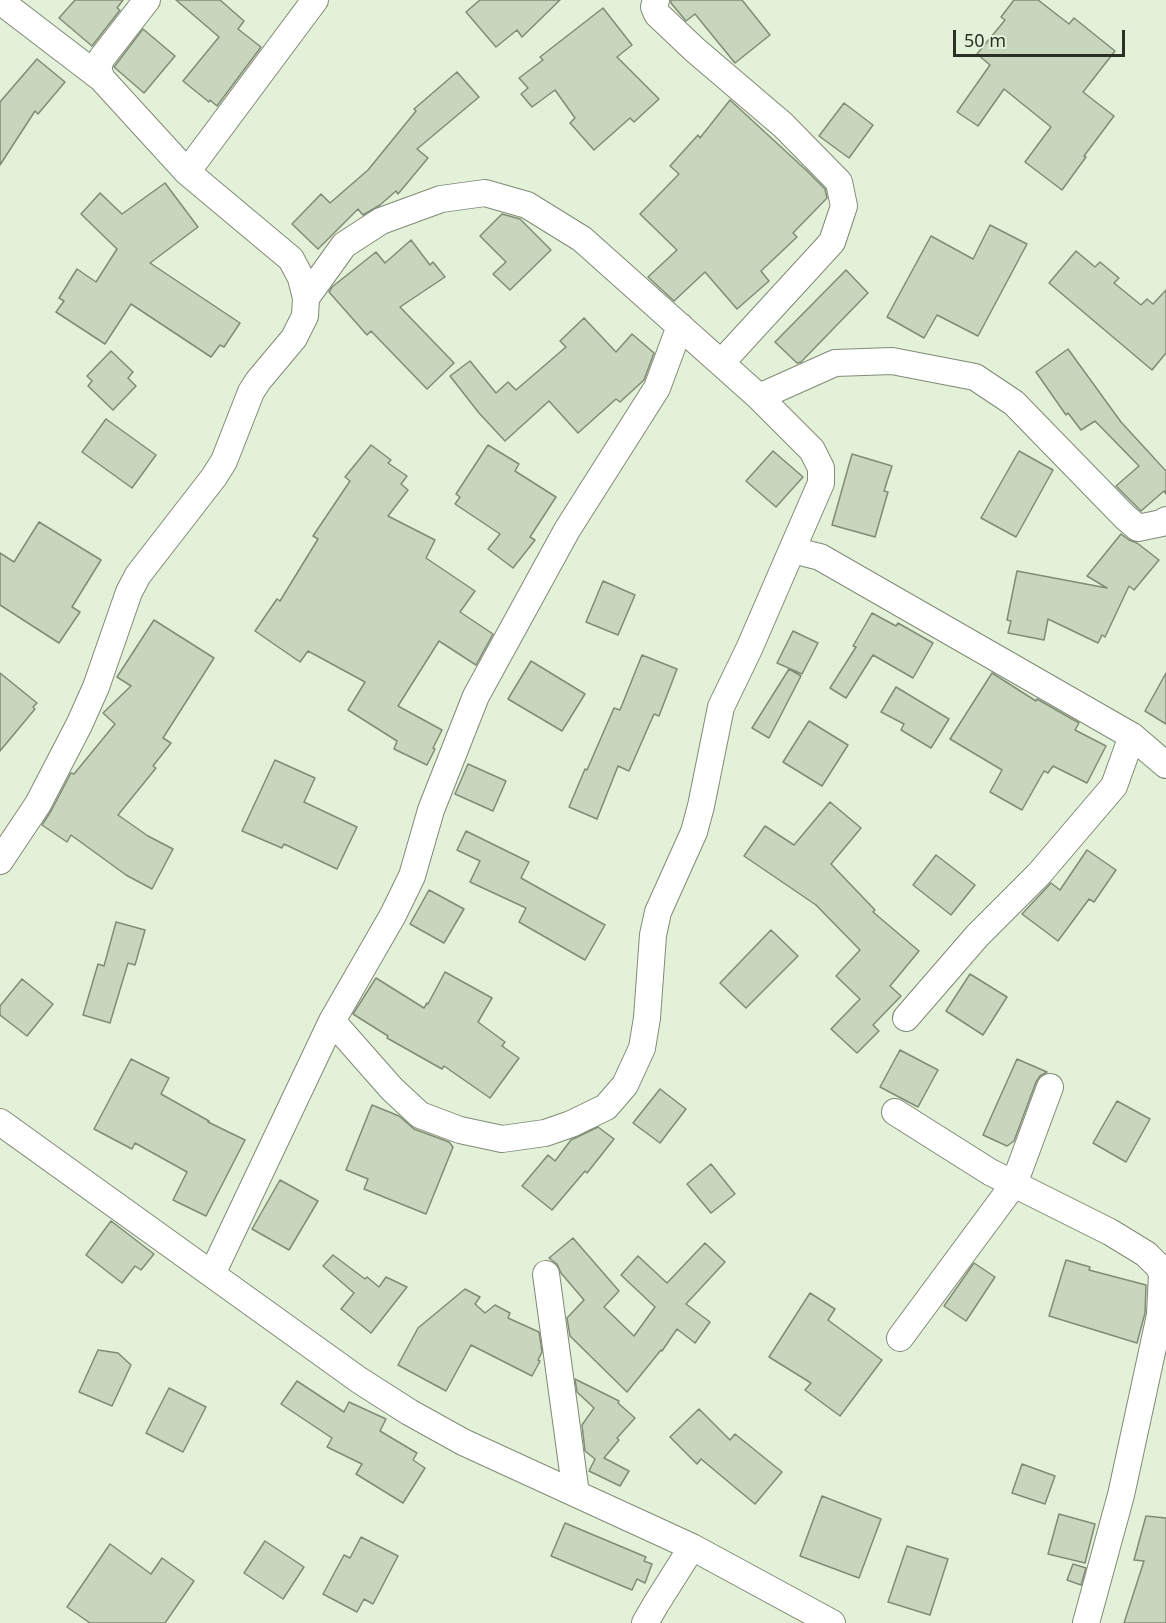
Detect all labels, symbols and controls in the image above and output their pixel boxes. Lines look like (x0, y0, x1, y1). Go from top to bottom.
scale bar (956, 18, 1128, 56)
text: 50 m (964, 28, 1006, 52)

